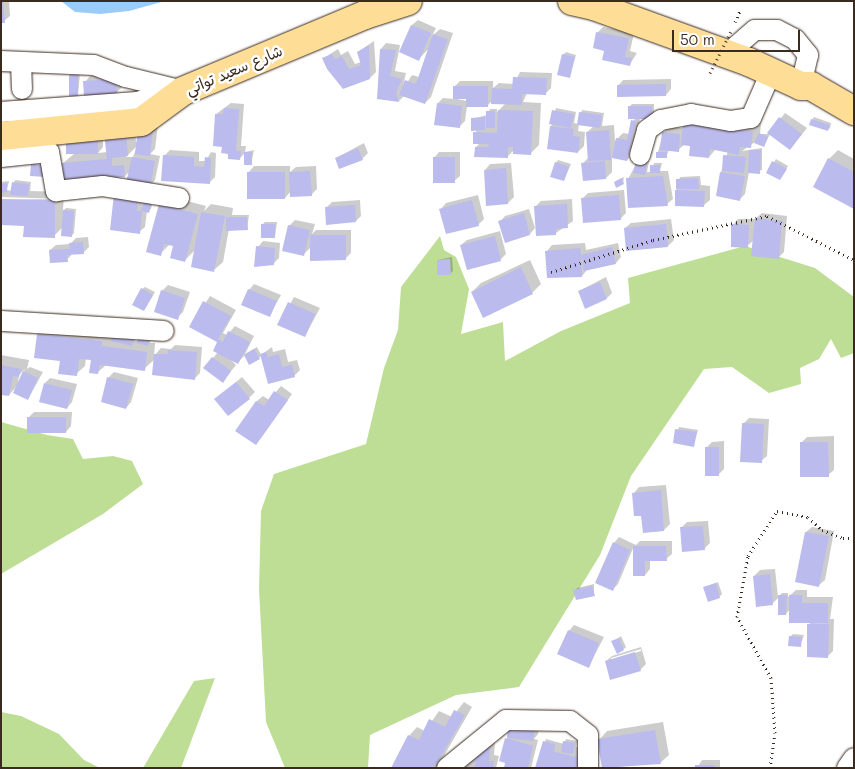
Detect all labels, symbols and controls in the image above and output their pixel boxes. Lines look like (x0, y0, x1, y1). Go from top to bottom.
scale bar (675, 20, 802, 52)
text: 50 m (680, 29, 715, 49)
street label: شارع سعيد تواتي (183, 42, 285, 98)

